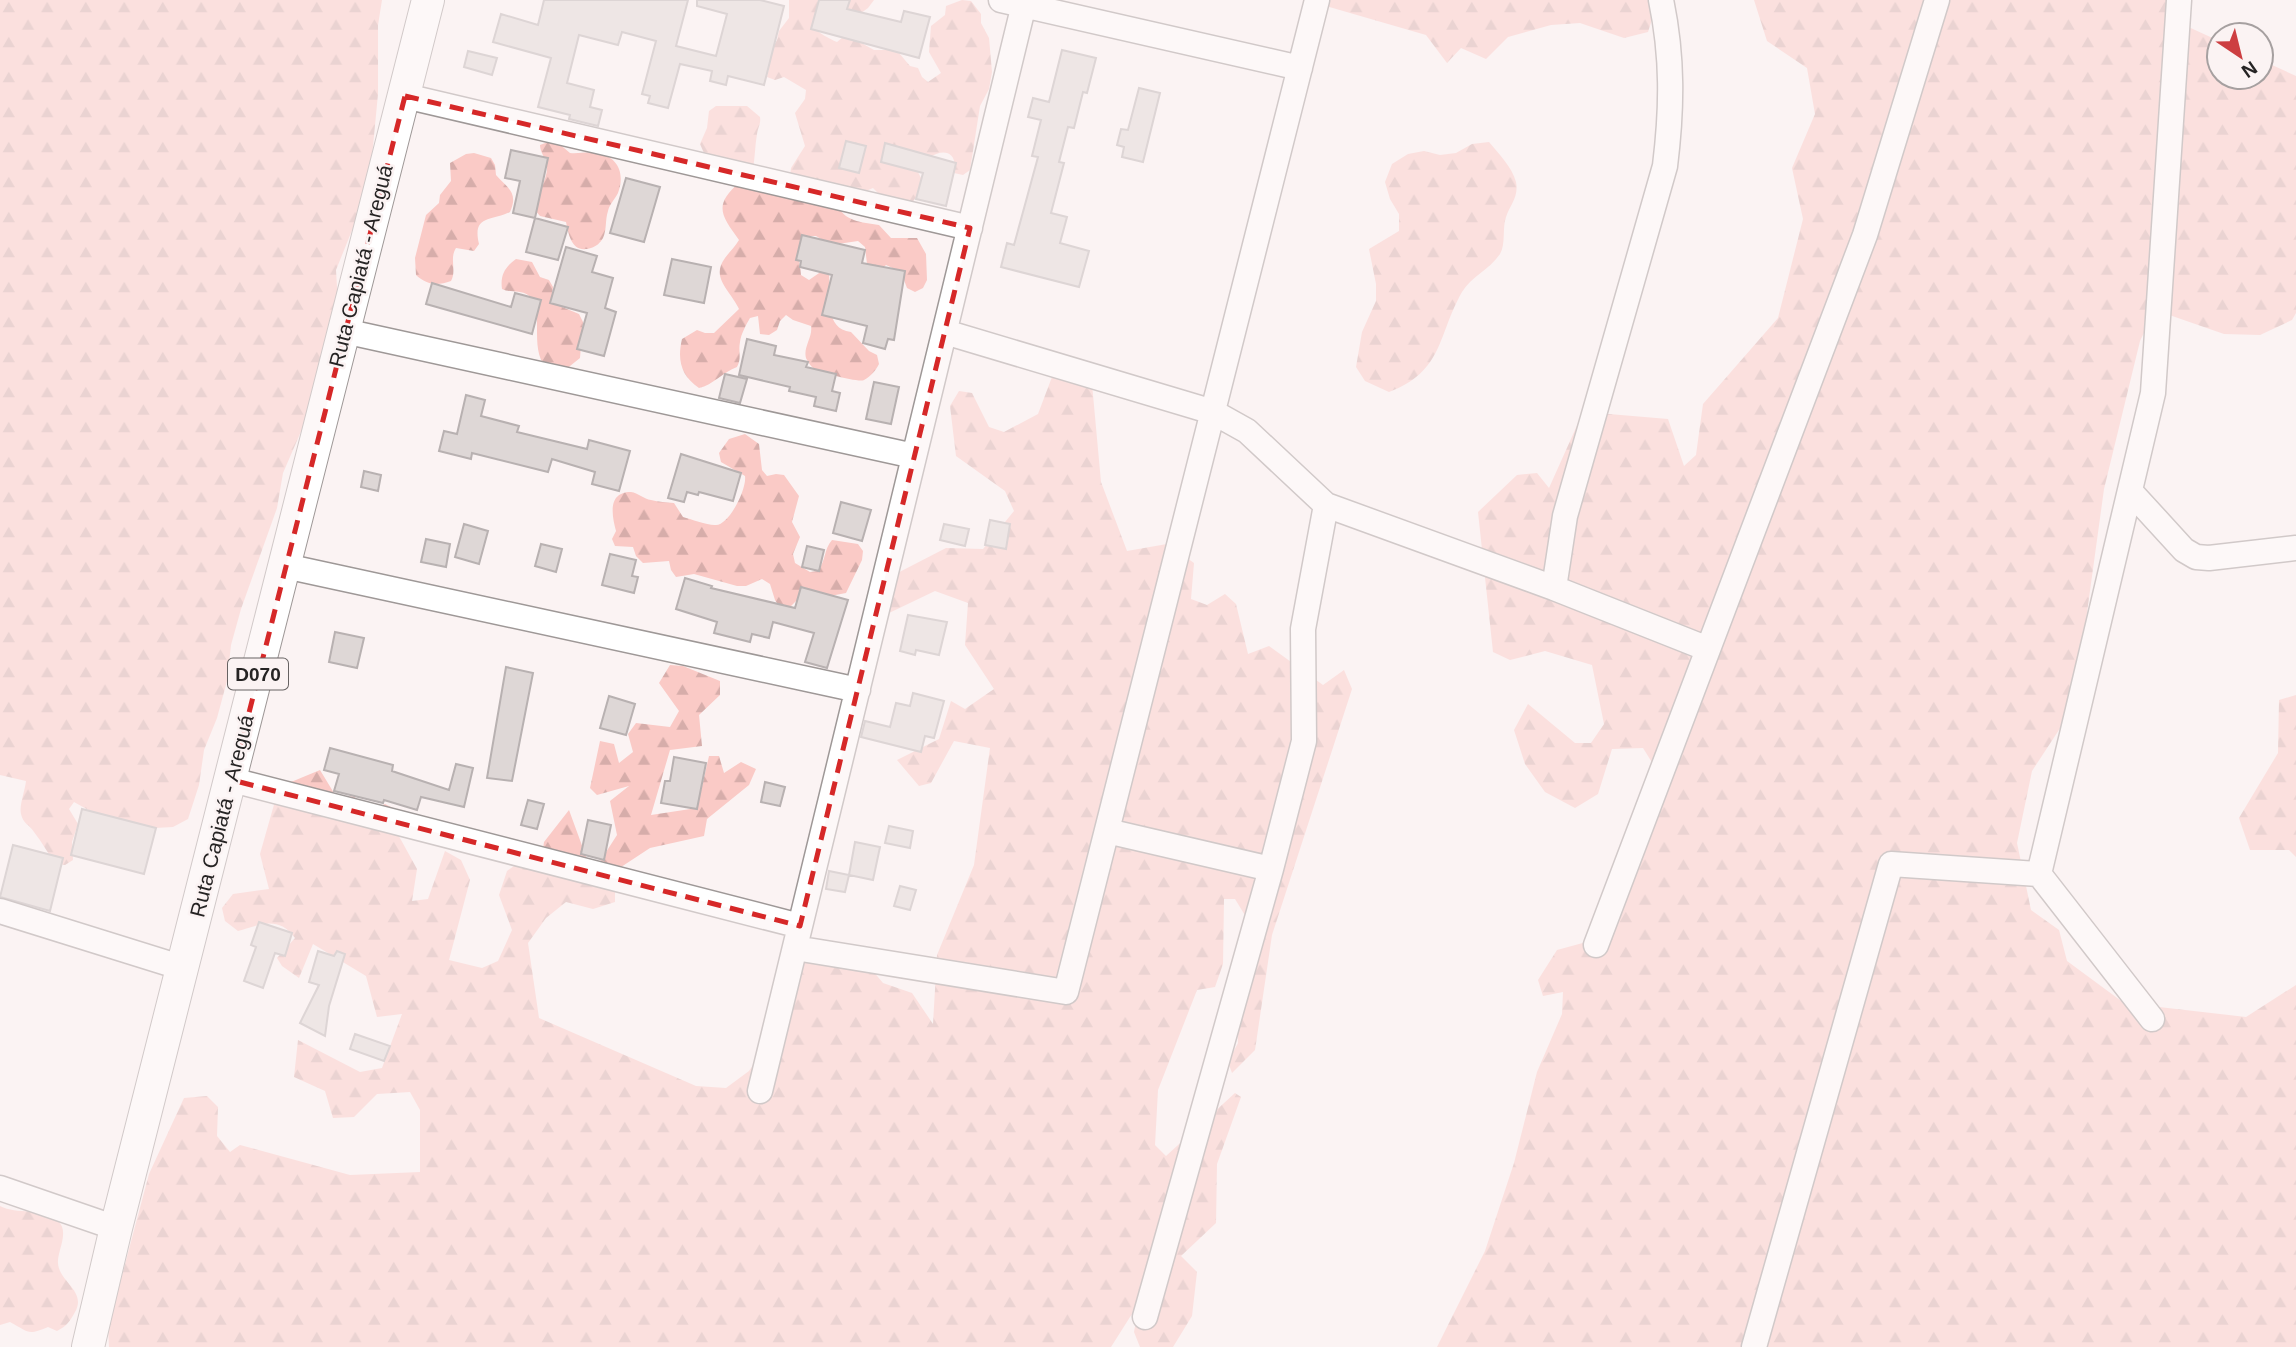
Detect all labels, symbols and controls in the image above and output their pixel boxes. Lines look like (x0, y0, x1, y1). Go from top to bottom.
north arrow (2205, 21, 2275, 91)
text: N (2238, 57, 2261, 82)
street label: Ruta Capiatá - Areguá (324, 162, 397, 369)
road number: D070 (228, 659, 288, 690)
street label: Ruta Capiatá - Areguá (185, 712, 258, 919)

